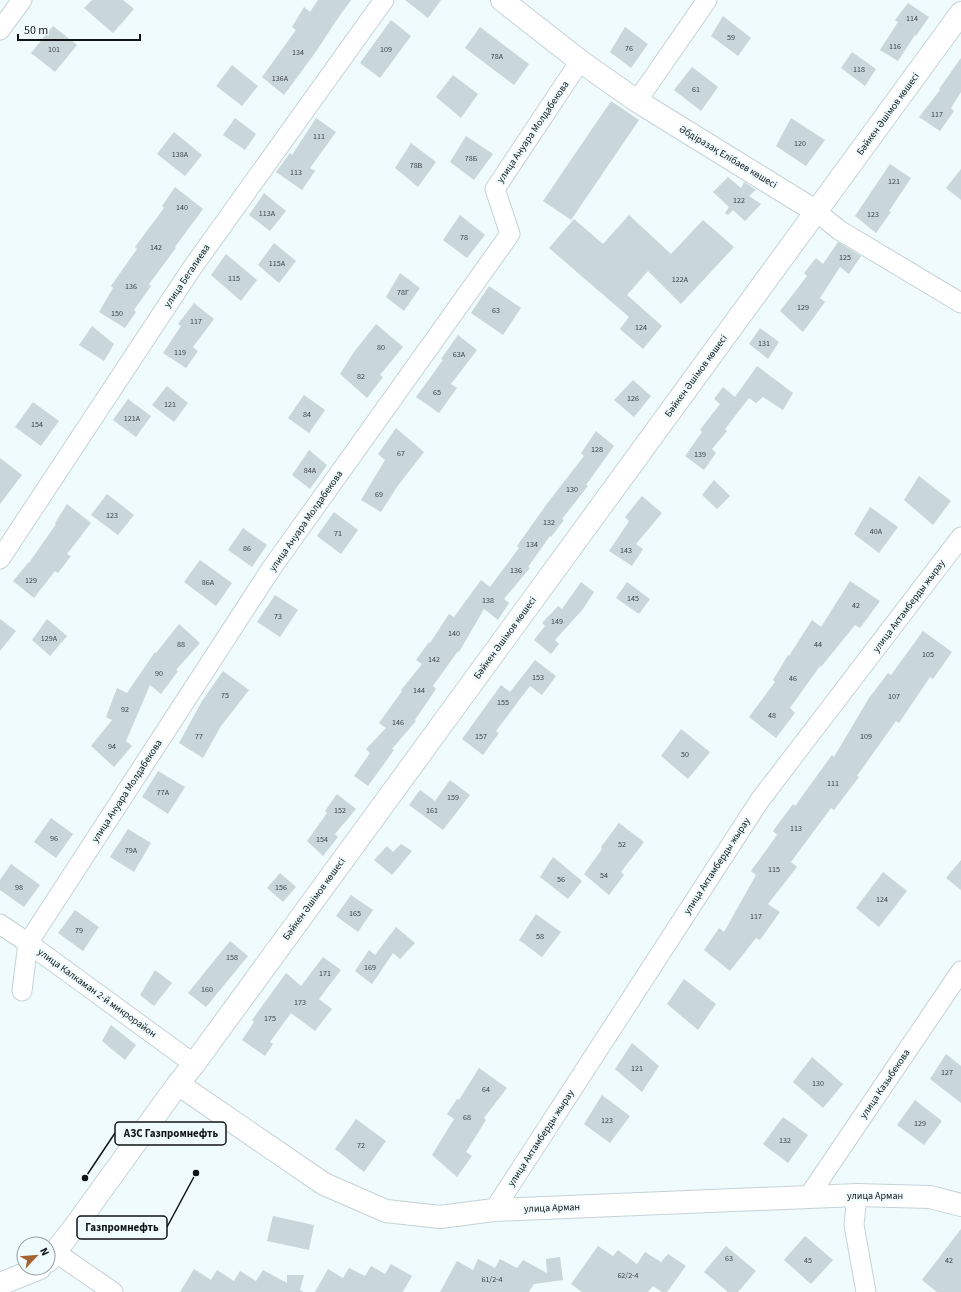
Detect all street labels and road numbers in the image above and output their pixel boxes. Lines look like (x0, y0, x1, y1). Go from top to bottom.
street label: Бәйкен Әшімов көшесі (853, 70, 923, 158)
street label: улица Ануара Молдабекова (494, 78, 572, 186)
street label: Әбдіразақ Елібаев көшесі (676, 122, 780, 192)
street label: улица Бегалиева (161, 241, 213, 311)
street label: Бәйкен Әшімов көшесі (661, 332, 731, 420)
street label: улица Ануара Молдабекова (266, 468, 346, 574)
street label: улица Актамберды жырау (869, 556, 949, 655)
street label: Бәйкен Әшімов көшесі (470, 594, 540, 682)
street label: улица Ануара Молдабекова (88, 737, 166, 845)
street label: улица Актамберды жырау (680, 815, 754, 917)
street label: Бәйкен Әшімов көшесі (279, 855, 349, 943)
street label: улица Калкаман 2-й микрорайон (35, 945, 159, 1041)
street label: улица Казыбекова (857, 1046, 913, 1122)
street label: улица Актамберды жырау (504, 1087, 578, 1189)
street label: улица Арман (847, 1189, 903, 1203)
street label: улица Арман (524, 1200, 580, 1216)

